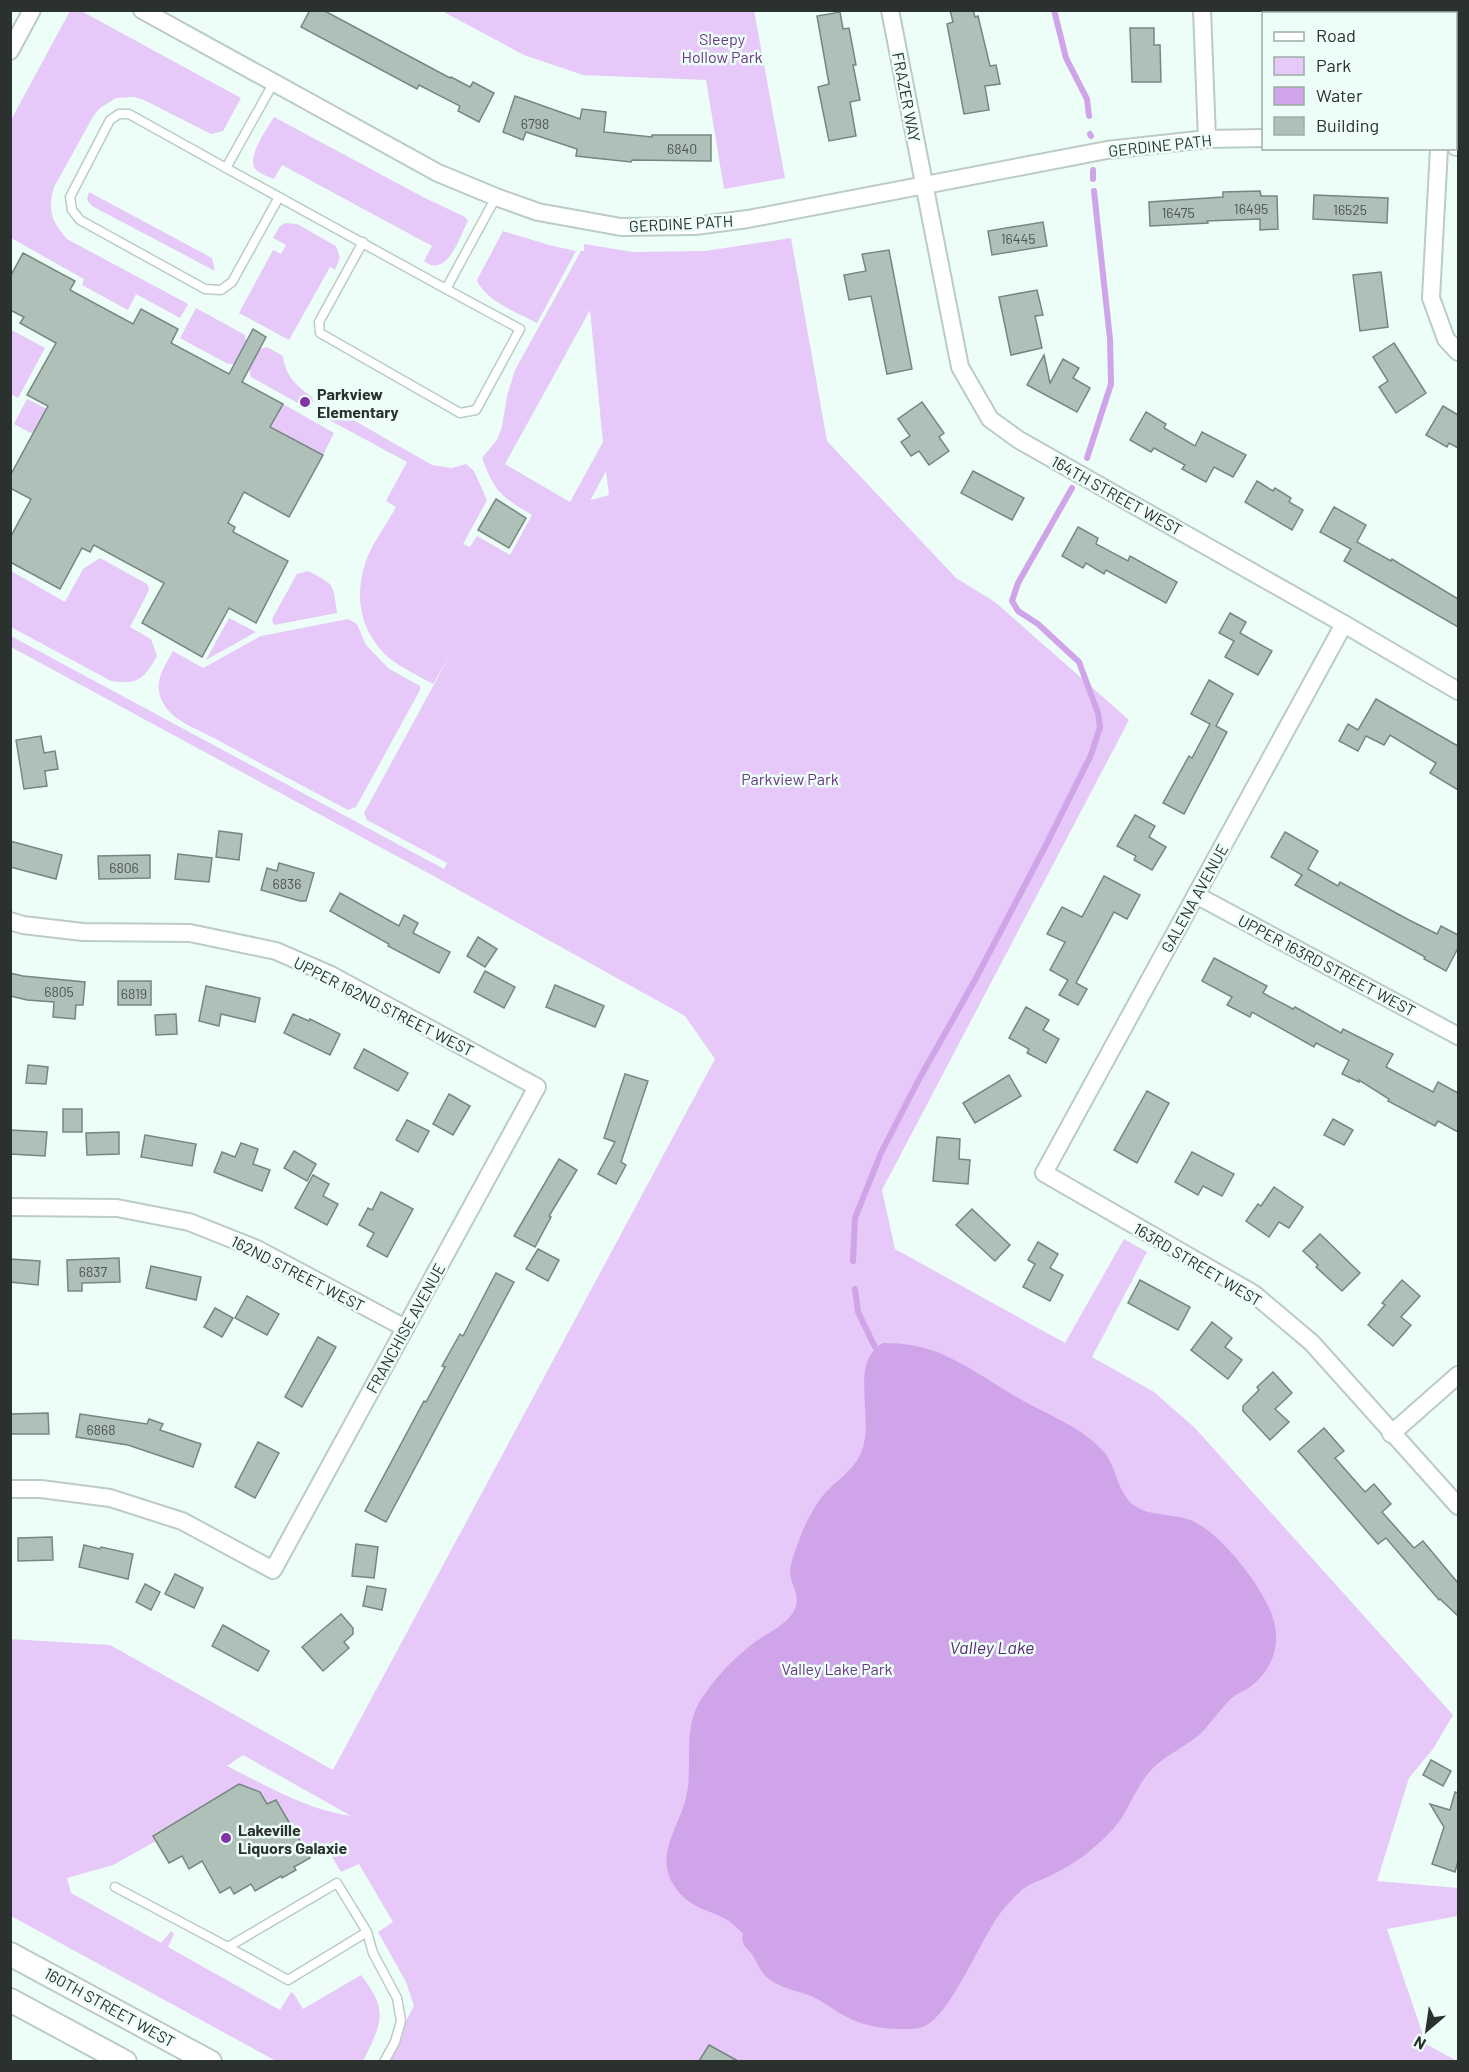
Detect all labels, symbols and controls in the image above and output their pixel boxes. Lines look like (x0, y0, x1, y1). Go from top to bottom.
legend (1262, 12, 1457, 150)
text: Road (1316, 24, 1356, 46)
park label: Sleepy Hollow Park (681, 29, 763, 66)
street label: FRAZER WAY (889, 50, 925, 144)
text: Park (1316, 54, 1351, 76)
text: Water (1316, 84, 1363, 106)
text: Building (1316, 114, 1379, 136)
house number: 6798 (521, 115, 549, 132)
street label: GERDINE PATH (1107, 130, 1213, 160)
house number: 6840 (667, 140, 697, 157)
house number: 16495 (1234, 200, 1268, 217)
house number: 16525 (1333, 201, 1367, 218)
house number: 16475 (1161, 204, 1195, 221)
street label: GERDINE PATH (629, 211, 733, 235)
house number: 16445 (1001, 230, 1035, 247)
place label: Parkview Elementary (317, 384, 399, 421)
marker: Parkview Elementary (298, 395, 312, 409)
street label: 164TH STREET WEST (1048, 451, 1186, 539)
park label: Parkview Park (741, 769, 839, 788)
street label: GALENA AVENUE (1156, 841, 1232, 955)
house number: 6806 (109, 859, 139, 876)
house number: 6836 (273, 875, 301, 892)
street label: UPPER 163RD STREET WEST (1235, 910, 1419, 1020)
street label: UPPER 162ND STREET WEST (291, 952, 477, 1060)
house number: 6805 (44, 983, 74, 1000)
house number: 6819 (121, 985, 147, 1002)
street label: 163RD STREET WEST (1130, 1218, 1266, 1310)
street label: 162ND STREET WEST (228, 1231, 368, 1315)
street label: FRANCHISE AVENUE (361, 1260, 449, 1396)
house number: 6837 (79, 1263, 108, 1280)
house number: 6868 (86, 1421, 116, 1438)
water label: Valley Lake (950, 1636, 1034, 1658)
park label: Valley Lake Park (781, 1659, 893, 1678)
place label: Lakeville Liquors Galaxie (238, 1820, 347, 1857)
marker: Lakeville Liquors Galaxie (219, 1831, 233, 1845)
street label: 160TH STREET WEST (41, 1963, 179, 2051)
north arrow (1397, 2000, 1457, 2060)
text: N (1410, 2033, 1429, 2054)

